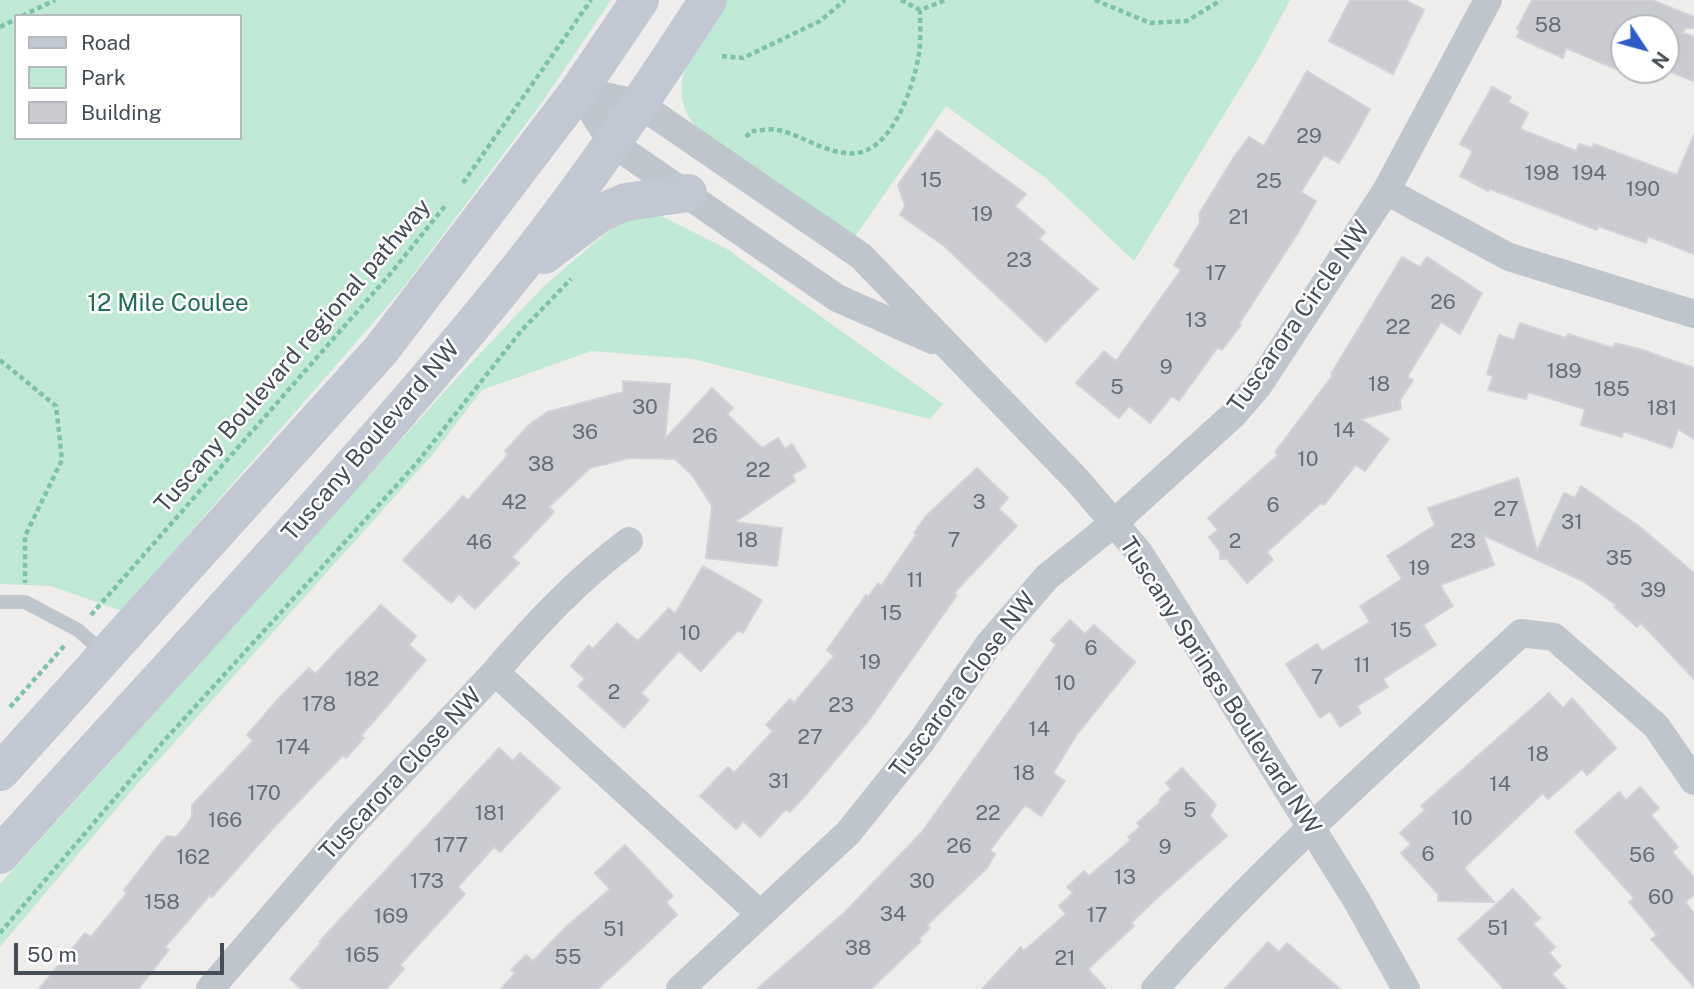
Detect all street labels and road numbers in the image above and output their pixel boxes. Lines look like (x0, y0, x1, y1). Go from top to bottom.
street label: Tuscany Boulevard regional pathway (149, 193, 437, 519)
street label: Tuscarora Circle NW (1222, 215, 1376, 419)
street label: Tuscany Boulevard NW (276, 335, 466, 547)
street label: Tuscany Springs Boulevard NW (1113, 532, 1327, 840)
street label: Tuscarora Close NW (884, 586, 1042, 784)
street label: Tuscarora Close NW (314, 682, 488, 866)

